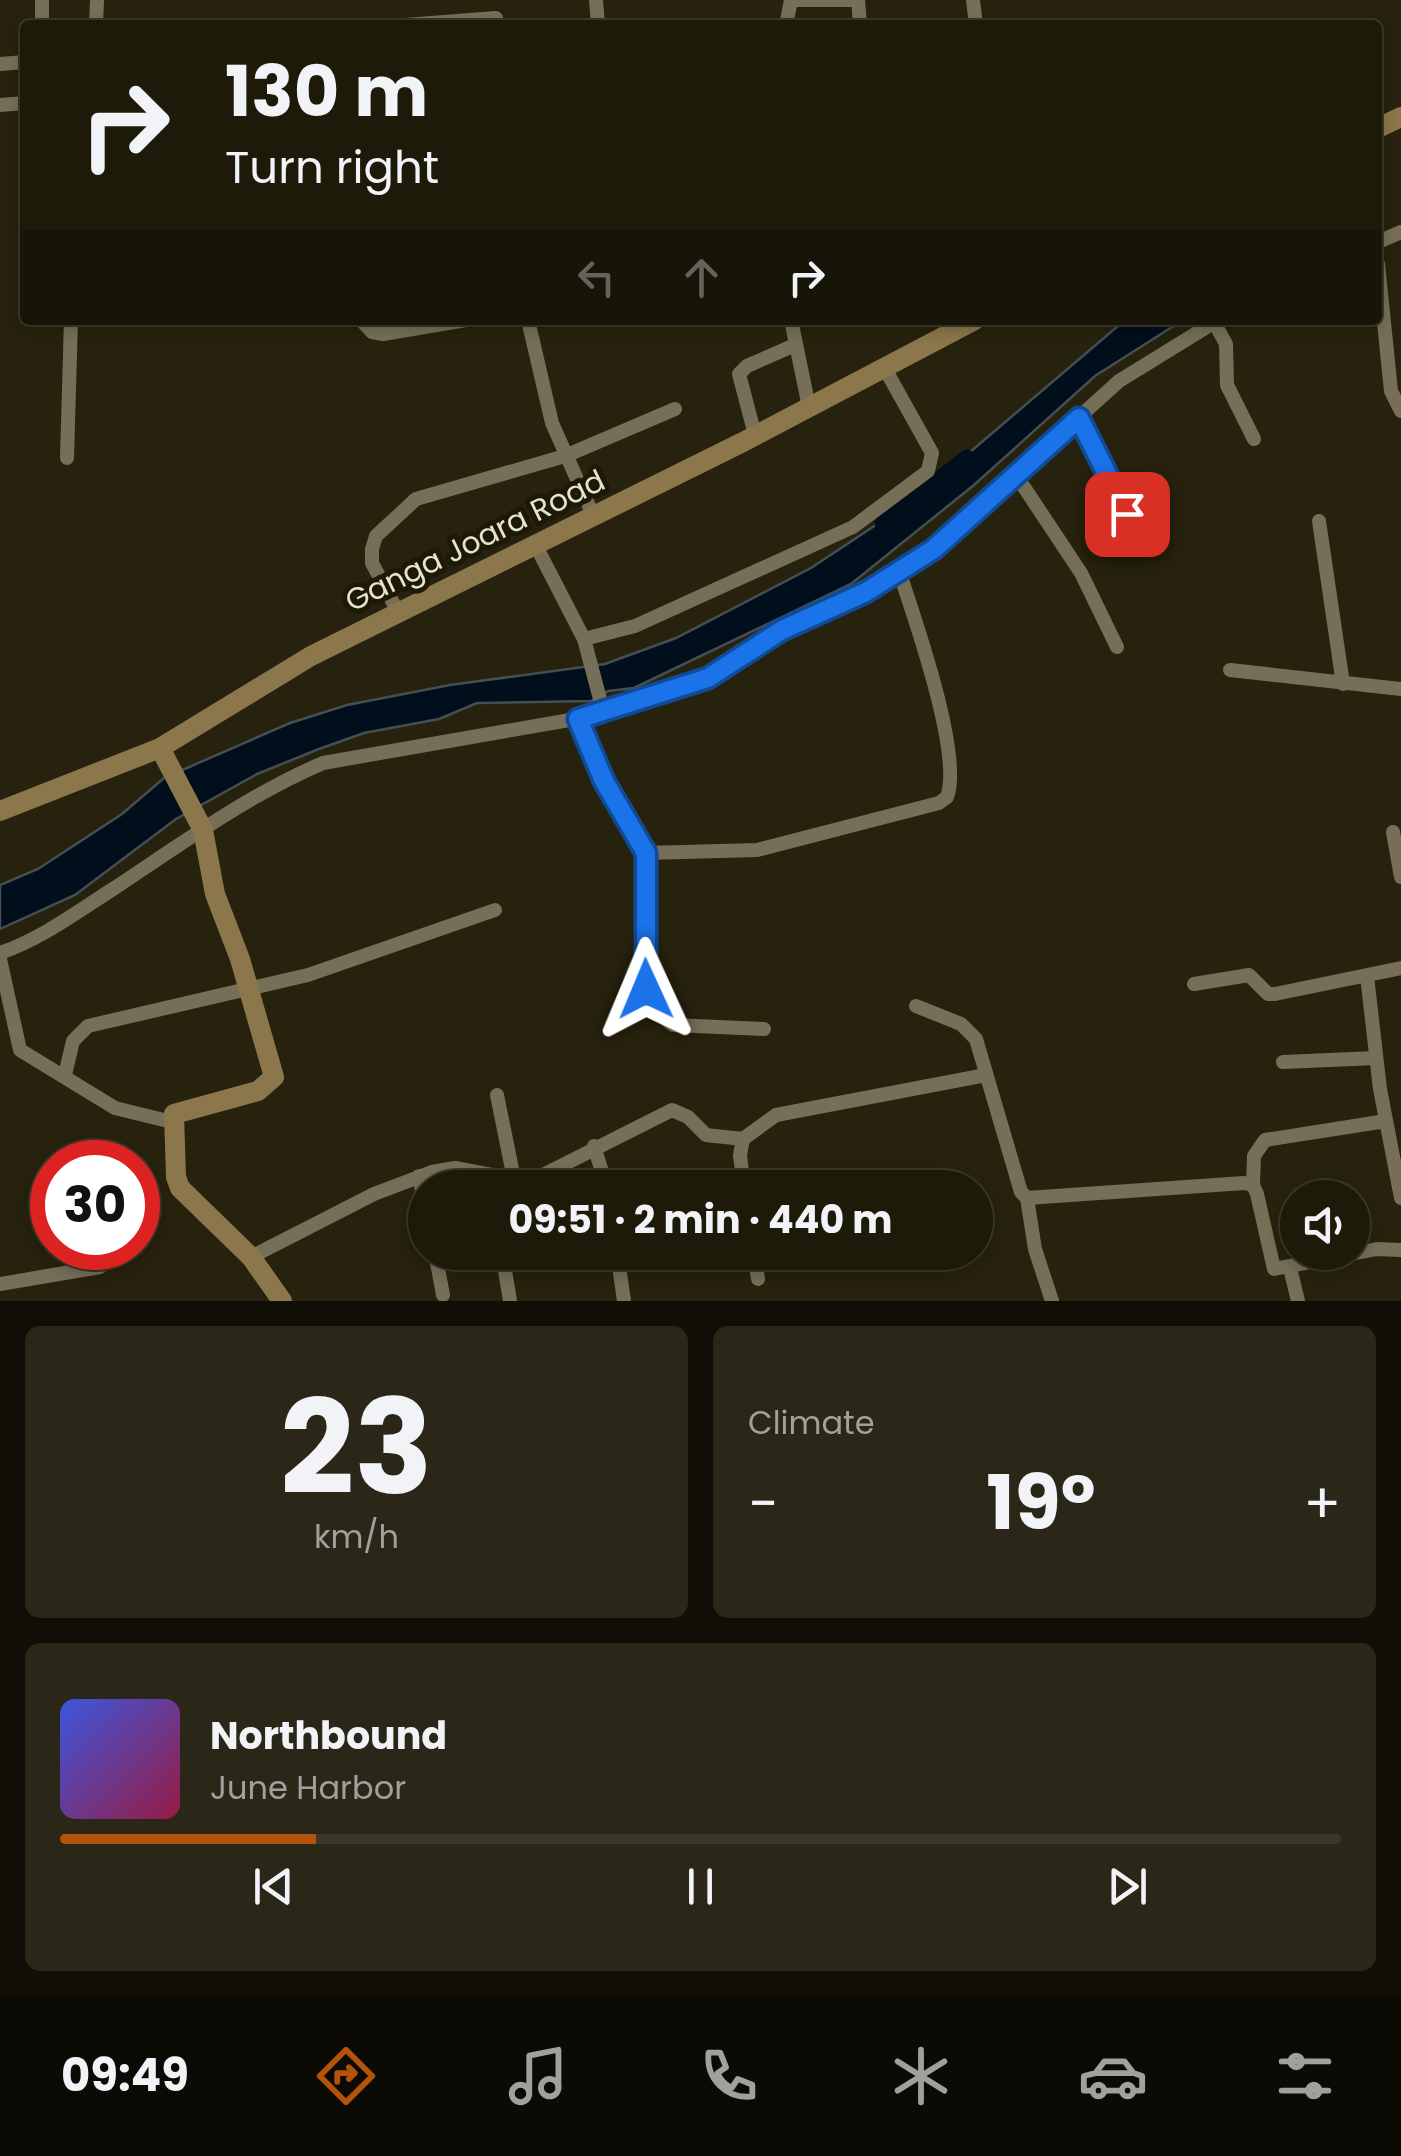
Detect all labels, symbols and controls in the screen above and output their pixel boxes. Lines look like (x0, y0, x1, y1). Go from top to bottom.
text: 130 m (225, 42, 428, 141)
icon: right (60, 60, 190, 190)
text: Turn right (225, 136, 439, 199)
icon: left (569, 250, 624, 305)
icon: ahead (674, 250, 729, 305)
icon: right (779, 250, 834, 305)
street label: Ganga Joara Road (338, 459, 612, 622)
pin (1085, 472, 1170, 557)
icon: arrive (1100, 487, 1155, 542)
position arrow (594, 937, 698, 1041)
speed limit sign: 30 (30, 1140, 160, 1270)
map controls (1280, 1180, 1370, 1270)
button: sound (1280, 1180, 1370, 1270)
text: 09:51 · 2 min · 440 m (508, 1193, 893, 1246)
text: 23 (280, 1356, 433, 1539)
text: Climate (748, 1400, 875, 1445)
text: 19° (986, 1450, 1095, 1555)
text: − (748, 1465, 778, 1542)
text: + (1303, 1465, 1341, 1542)
text: km/h (314, 1514, 399, 1559)
text: Northbound (210, 1709, 447, 1762)
text: June Harbor (210, 1765, 406, 1810)
icon: previous (246, 1859, 301, 1914)
icon: pause (673, 1859, 728, 1914)
icon: next (1100, 1859, 1155, 1914)
icon: directions (311, 2041, 381, 2111)
icon: music (503, 2041, 573, 2111)
icon: phone (694, 2041, 764, 2111)
icon: climate (886, 2041, 956, 2111)
icon: car (1078, 2041, 1148, 2111)
icon: filters (1270, 2041, 1340, 2111)
text: 09:49 (61, 2044, 189, 2107)

